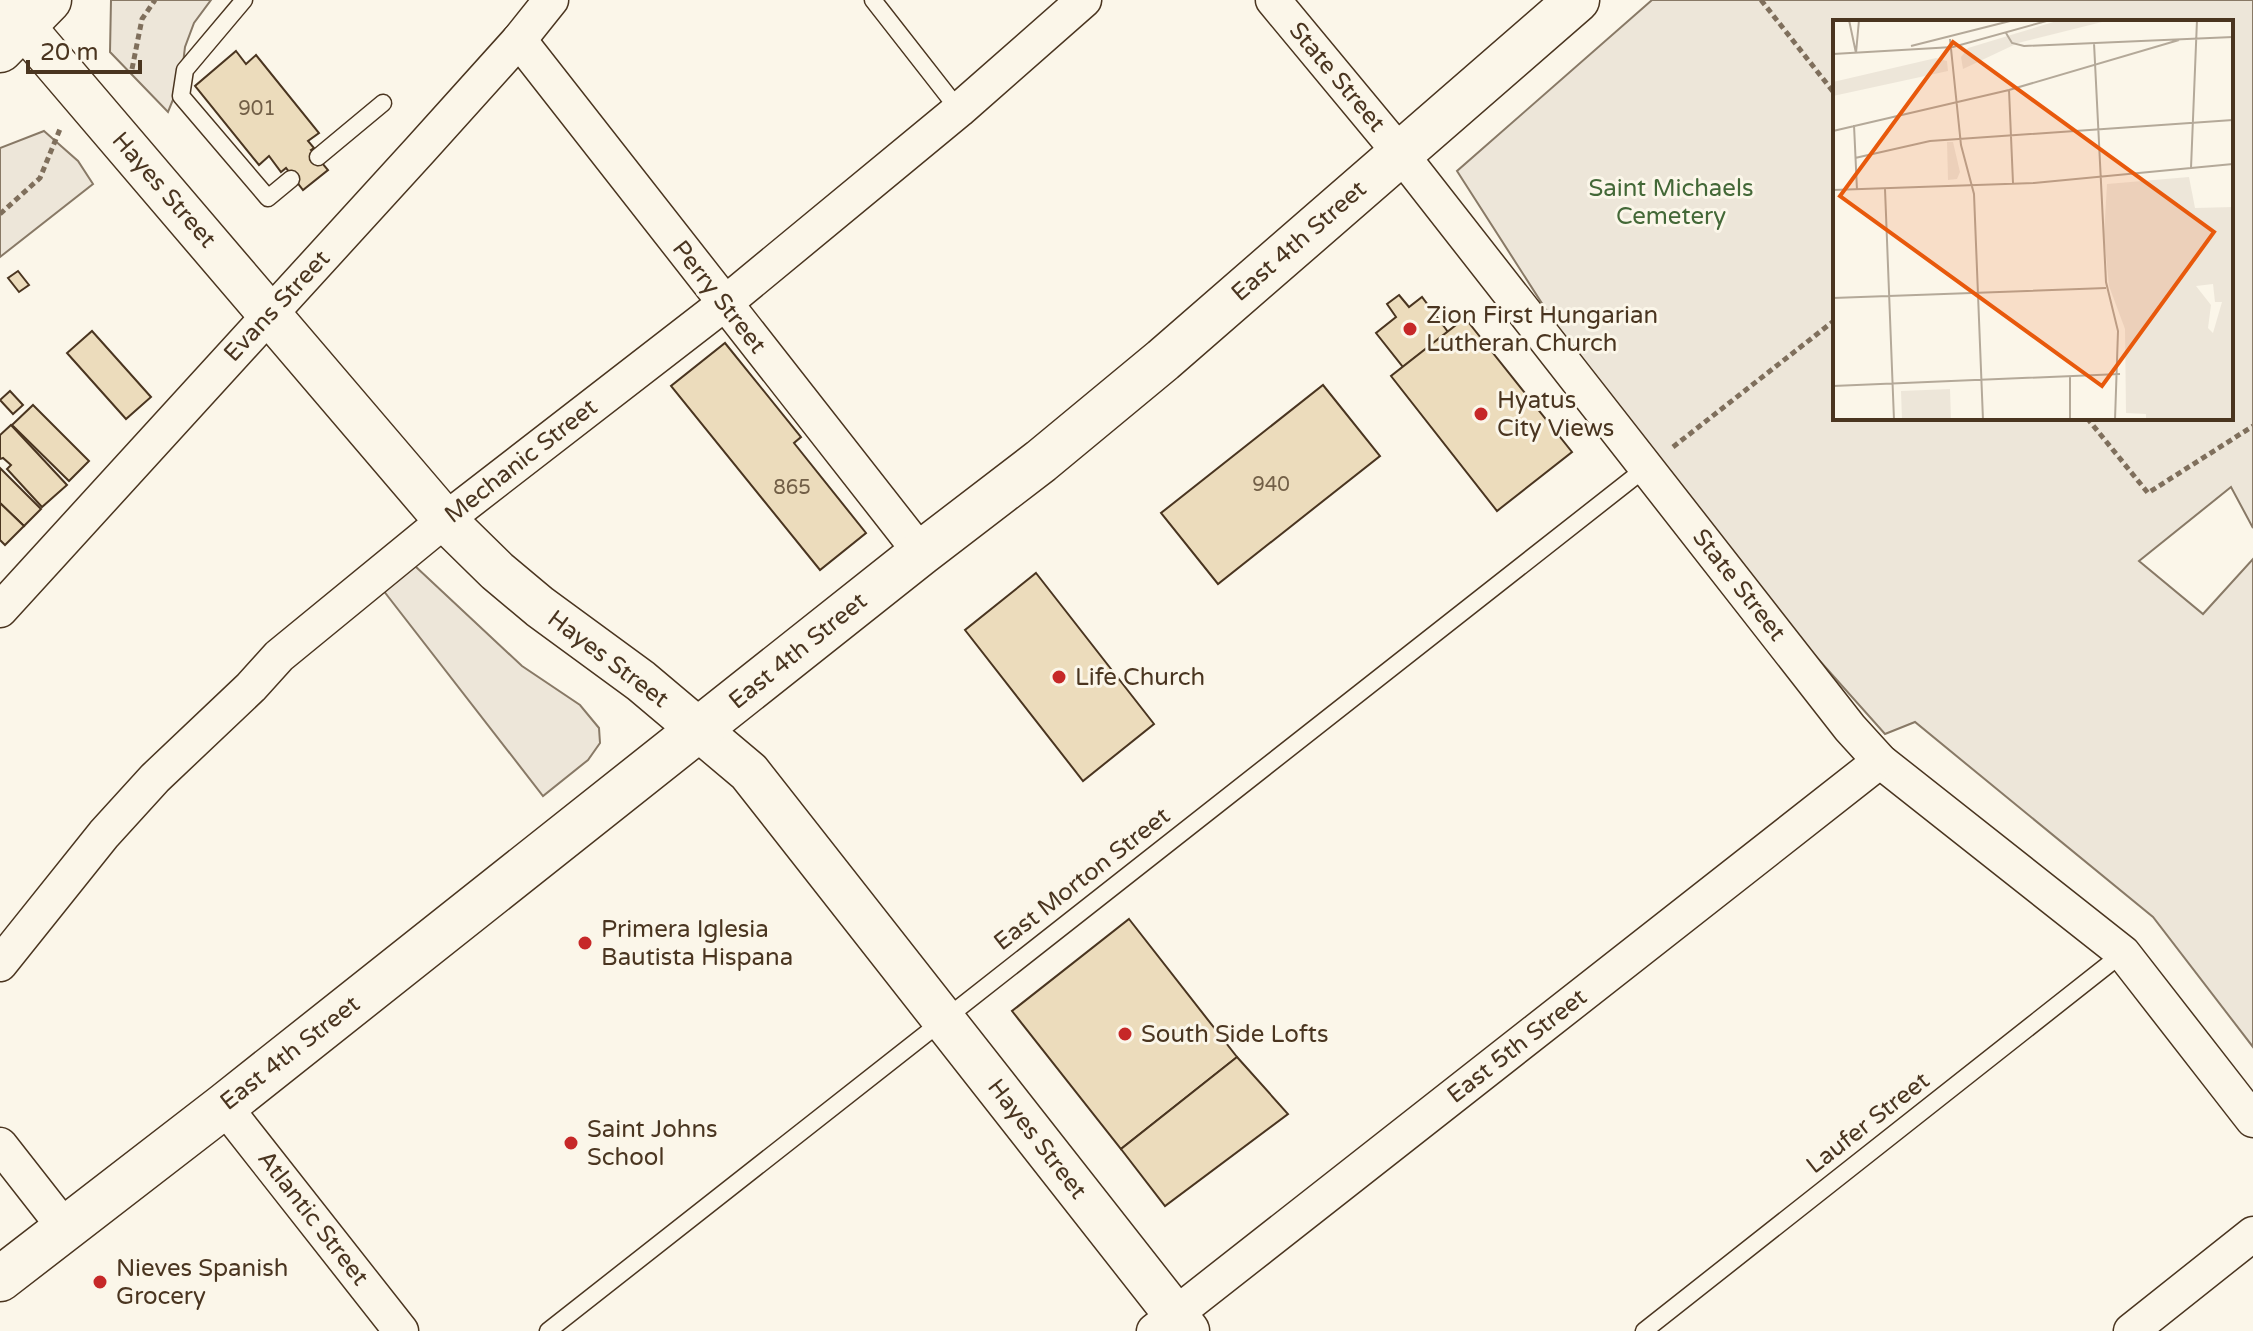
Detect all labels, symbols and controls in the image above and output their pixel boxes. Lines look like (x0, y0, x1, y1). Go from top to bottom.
street label: State Street (1283, 16, 1391, 138)
inset map (1833, 20, 2233, 420)
scale bar (28, 24, 140, 74)
text: 20 m (40, 38, 98, 67)
house number: 901 (238, 97, 276, 121)
street label: Hayes Street (106, 126, 222, 254)
park label: Saint Michaels Cemetery (1589, 174, 1753, 231)
street label: East 4th Street (1226, 175, 1372, 307)
street label: Perry Street (666, 235, 772, 359)
street label: Evans Street (218, 244, 336, 368)
place label: Zion First Hungarian Lutheran Church (1426, 301, 1658, 358)
marker: Zion First Hungarian Lutheran Church (1401, 320, 1419, 338)
place label: Hyatus City Views (1497, 386, 1614, 443)
street label: Mechanic Street (439, 392, 603, 530)
marker: Hyatus City Views (1472, 405, 1490, 423)
house number: 940 (1252, 473, 1290, 497)
house number: 865 (773, 476, 811, 500)
street label: State Street (1686, 523, 1792, 647)
street label: East 4th Street (723, 587, 873, 715)
street label: Hayes Street (542, 604, 674, 714)
place label: Life Church (1075, 663, 1205, 692)
marker: Life Church (1050, 668, 1068, 686)
street label: East Morton Street (988, 801, 1176, 957)
place label: Primera Iglesia Bautista Hispana (601, 915, 793, 972)
marker: Primera Iglesia Bautista Hispana (576, 934, 594, 952)
street label: East 5th Street (1441, 983, 1593, 1109)
street label: East 4th Street (214, 990, 366, 1116)
place label: South Side Lofts (1141, 1020, 1328, 1049)
marker: South Side Lofts (1116, 1025, 1134, 1043)
street label: Laufer Street (1801, 1066, 1935, 1180)
street label: Hayes Street (981, 1073, 1093, 1205)
place label: Saint Johns School (587, 1115, 718, 1172)
marker: Saint Johns School (562, 1134, 580, 1152)
street label: Atlantic Street (251, 1145, 375, 1291)
place label: Nieves Spanish Grocery (116, 1254, 288, 1311)
marker: Nieves Spanish Grocery (91, 1273, 109, 1291)

